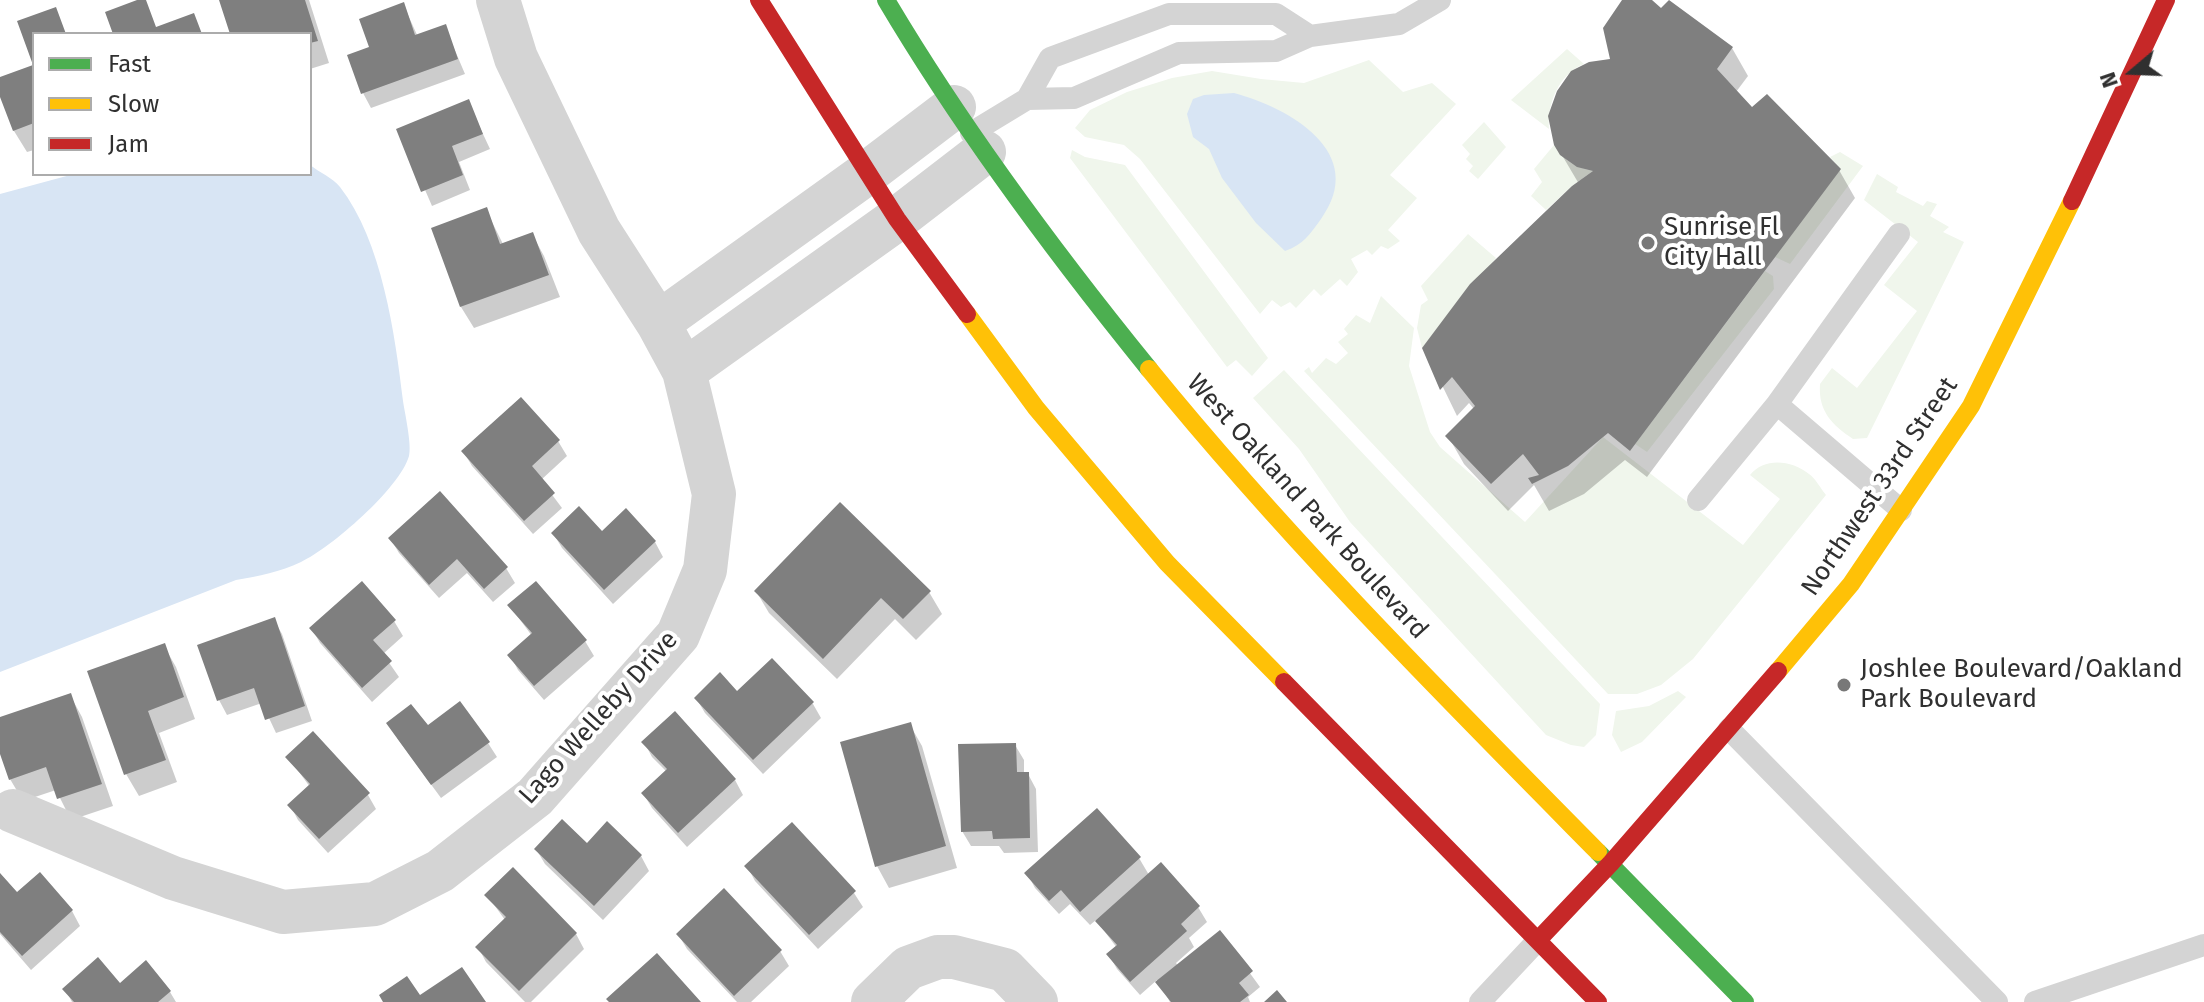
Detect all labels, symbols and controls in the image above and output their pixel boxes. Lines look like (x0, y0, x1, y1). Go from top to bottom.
legend (32, 32, 312, 176)
north arrow (2092, 32, 2172, 112)
text: Fast (108, 50, 151, 78)
text: N (2094, 69, 2124, 91)
text: Slow (108, 90, 159, 118)
text: Jam (108, 130, 149, 158)
place label: Sunrise Fl City Hall (1664, 212, 1779, 274)
marker: Sunrise Fl City Hall (1639, 234, 1657, 252)
street label: West Oakland Park Boulevard (1180, 368, 1434, 646)
street label: Northwest 33rd Street (1795, 372, 1965, 602)
street label: Lago Welleby Drive (513, 625, 685, 811)
place label: Joshlee Boulevard/Oakland Park Boulevard (1860, 654, 2183, 716)
marker: Joshlee Boulevard/Oakland Park Boulevard (1835, 676, 1853, 694)

